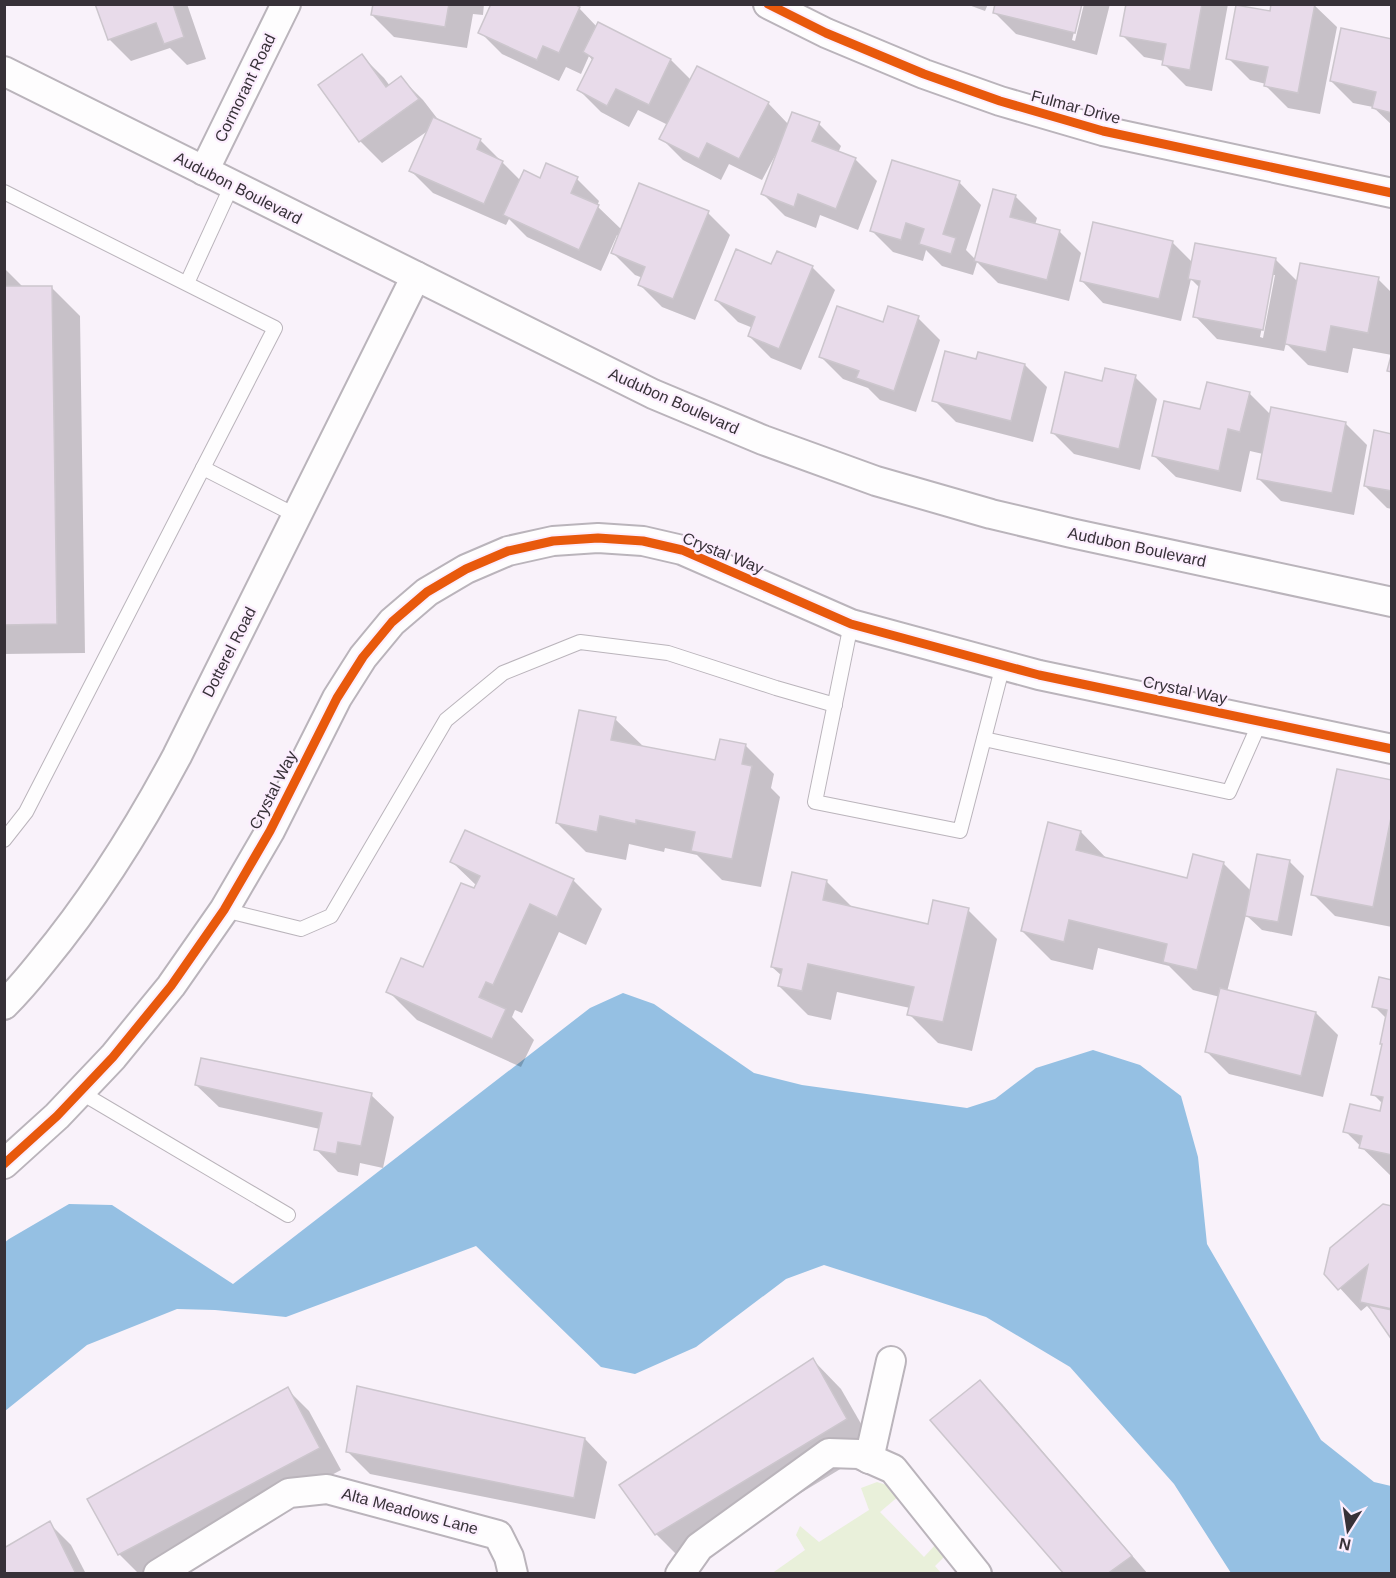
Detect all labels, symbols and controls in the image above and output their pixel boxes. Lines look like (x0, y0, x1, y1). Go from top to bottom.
street label: Cormorant Road (211, 31, 279, 145)
street label: Fulmar Drive (1030, 87, 1123, 127)
street label: Audubon Boulevard (172, 149, 304, 227)
street label: Audubon Boulevard (606, 365, 742, 437)
street label: Audubon Boulevard (1066, 524, 1208, 570)
street label: Crystal Way (680, 529, 766, 577)
street label: Dotterel Road (199, 604, 259, 700)
street label: Crystal Way (1141, 673, 1229, 707)
street label: Crystal Way (246, 748, 300, 832)
street label: Alta Meadows Lane (340, 1485, 480, 1537)
north arrow (1318, 1500, 1378, 1560)
text: N (1338, 1535, 1352, 1554)

